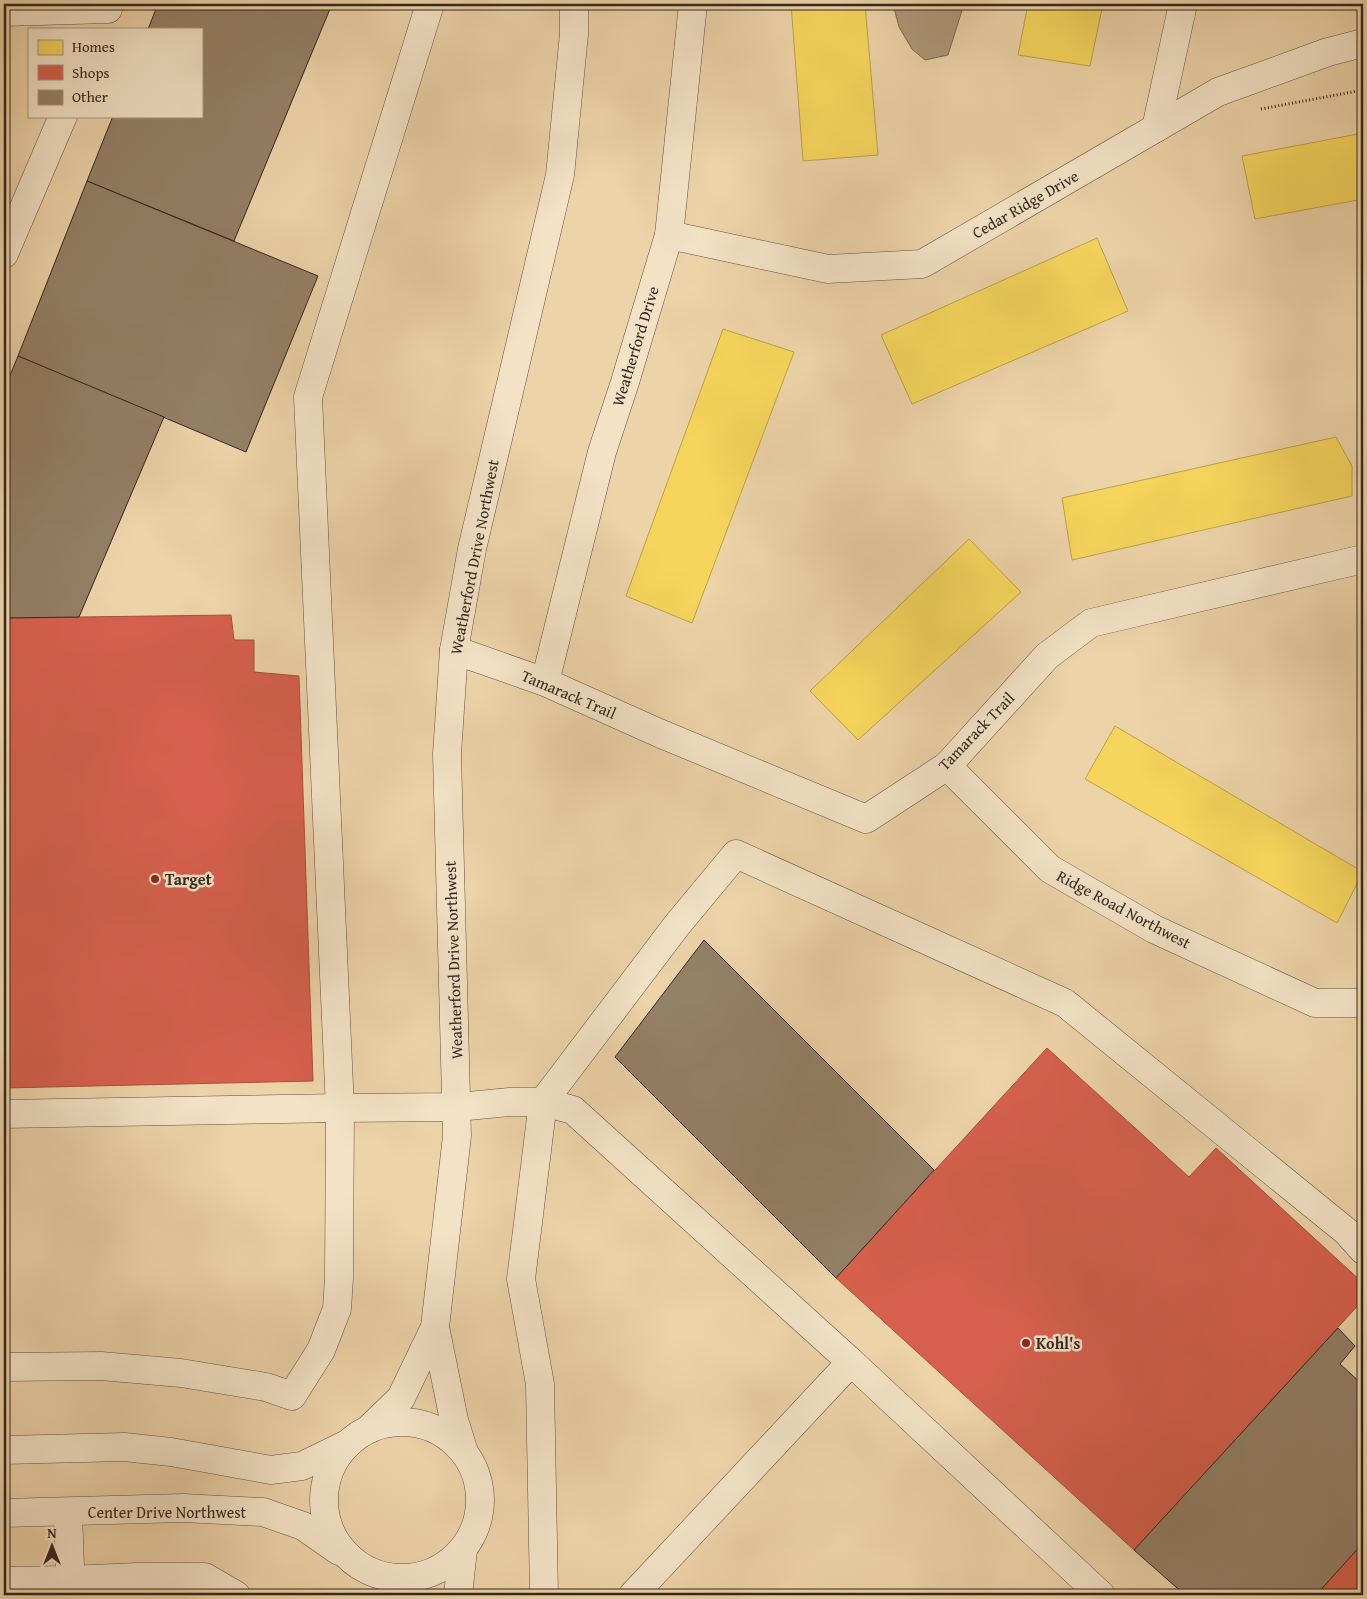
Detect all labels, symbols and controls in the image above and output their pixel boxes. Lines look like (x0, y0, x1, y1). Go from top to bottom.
legend (28, 28, 202, 118)
text: Homes (72, 36, 115, 57)
text: Shops (72, 62, 109, 83)
text: Other (72, 86, 108, 107)
street label: Cedar Ridge Drive (967, 164, 1083, 244)
street label: Weatherford Drive (605, 283, 665, 409)
street label: Weatherford Drive Northwest (443, 457, 505, 657)
street label: Tamarack Trail (518, 663, 621, 725)
street label: Tamarack Trail (932, 686, 1020, 776)
street label: Weatherford Drive Northwest (438, 860, 468, 1060)
street label: Ridge Road Northwest (1053, 864, 1196, 955)
place label: Target (165, 867, 212, 891)
marker: Target (149, 873, 161, 885)
place label: Kohl's (1036, 1331, 1081, 1355)
marker: Kohl's (1020, 1337, 1032, 1349)
street label: Center Drive Northwest (88, 1500, 246, 1524)
north arrow (28, 1522, 78, 1572)
text: N (47, 1523, 57, 1543)

